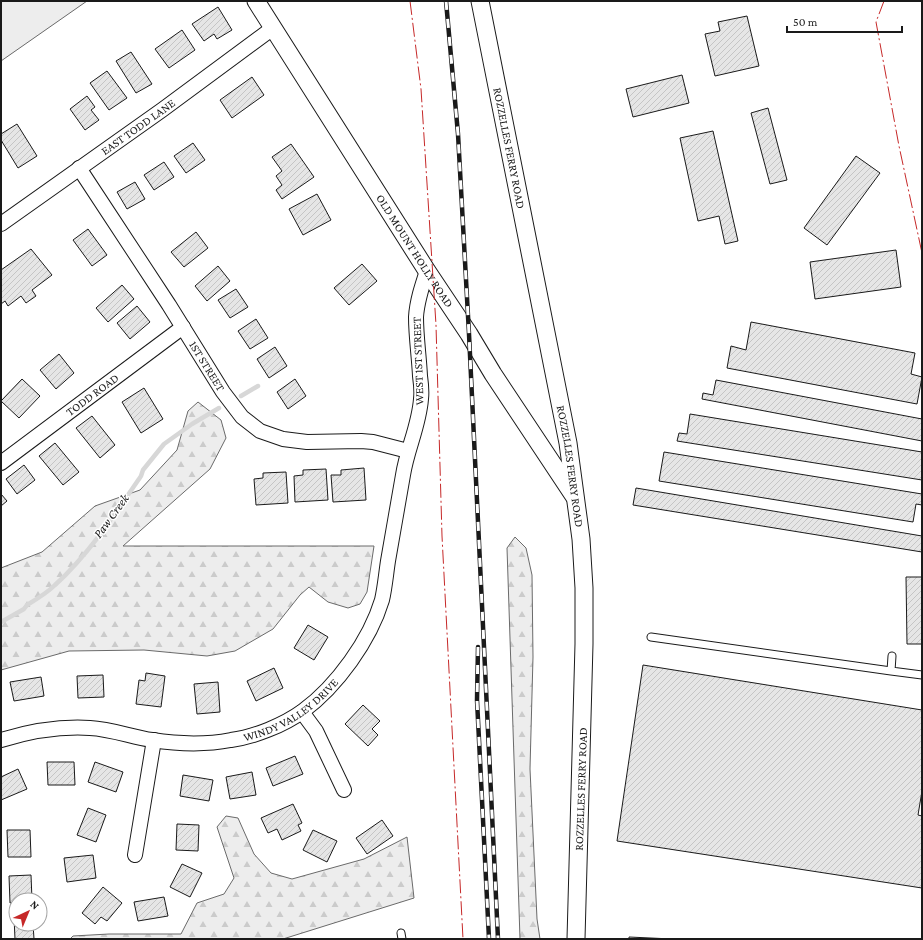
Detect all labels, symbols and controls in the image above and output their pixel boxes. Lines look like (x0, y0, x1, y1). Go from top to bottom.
scale bar (787, 8, 902, 34)
text: 50 m (793, 15, 818, 29)
street label: ROZZELLES FERRY ROAD (490, 86, 528, 210)
street label: EAST TODD LANE (98, 95, 178, 158)
street label: OLD MOUNT HOLLY ROAD (373, 192, 456, 310)
street label: WEST 1ST STREET (409, 316, 427, 405)
street label: 1ST STREET (186, 338, 228, 394)
street label: TODD ROAD (63, 371, 121, 419)
street label: ROZZELLES FERRY ROAD (554, 404, 586, 528)
water label: Paw Creek (90, 490, 133, 541)
street label: WINDY VALLEY DRIVE (242, 675, 341, 744)
street label: ROZZELLES FERRY ROAD (572, 727, 590, 851)
north arrow (8, 892, 48, 932)
text: N (28, 898, 42, 912)

